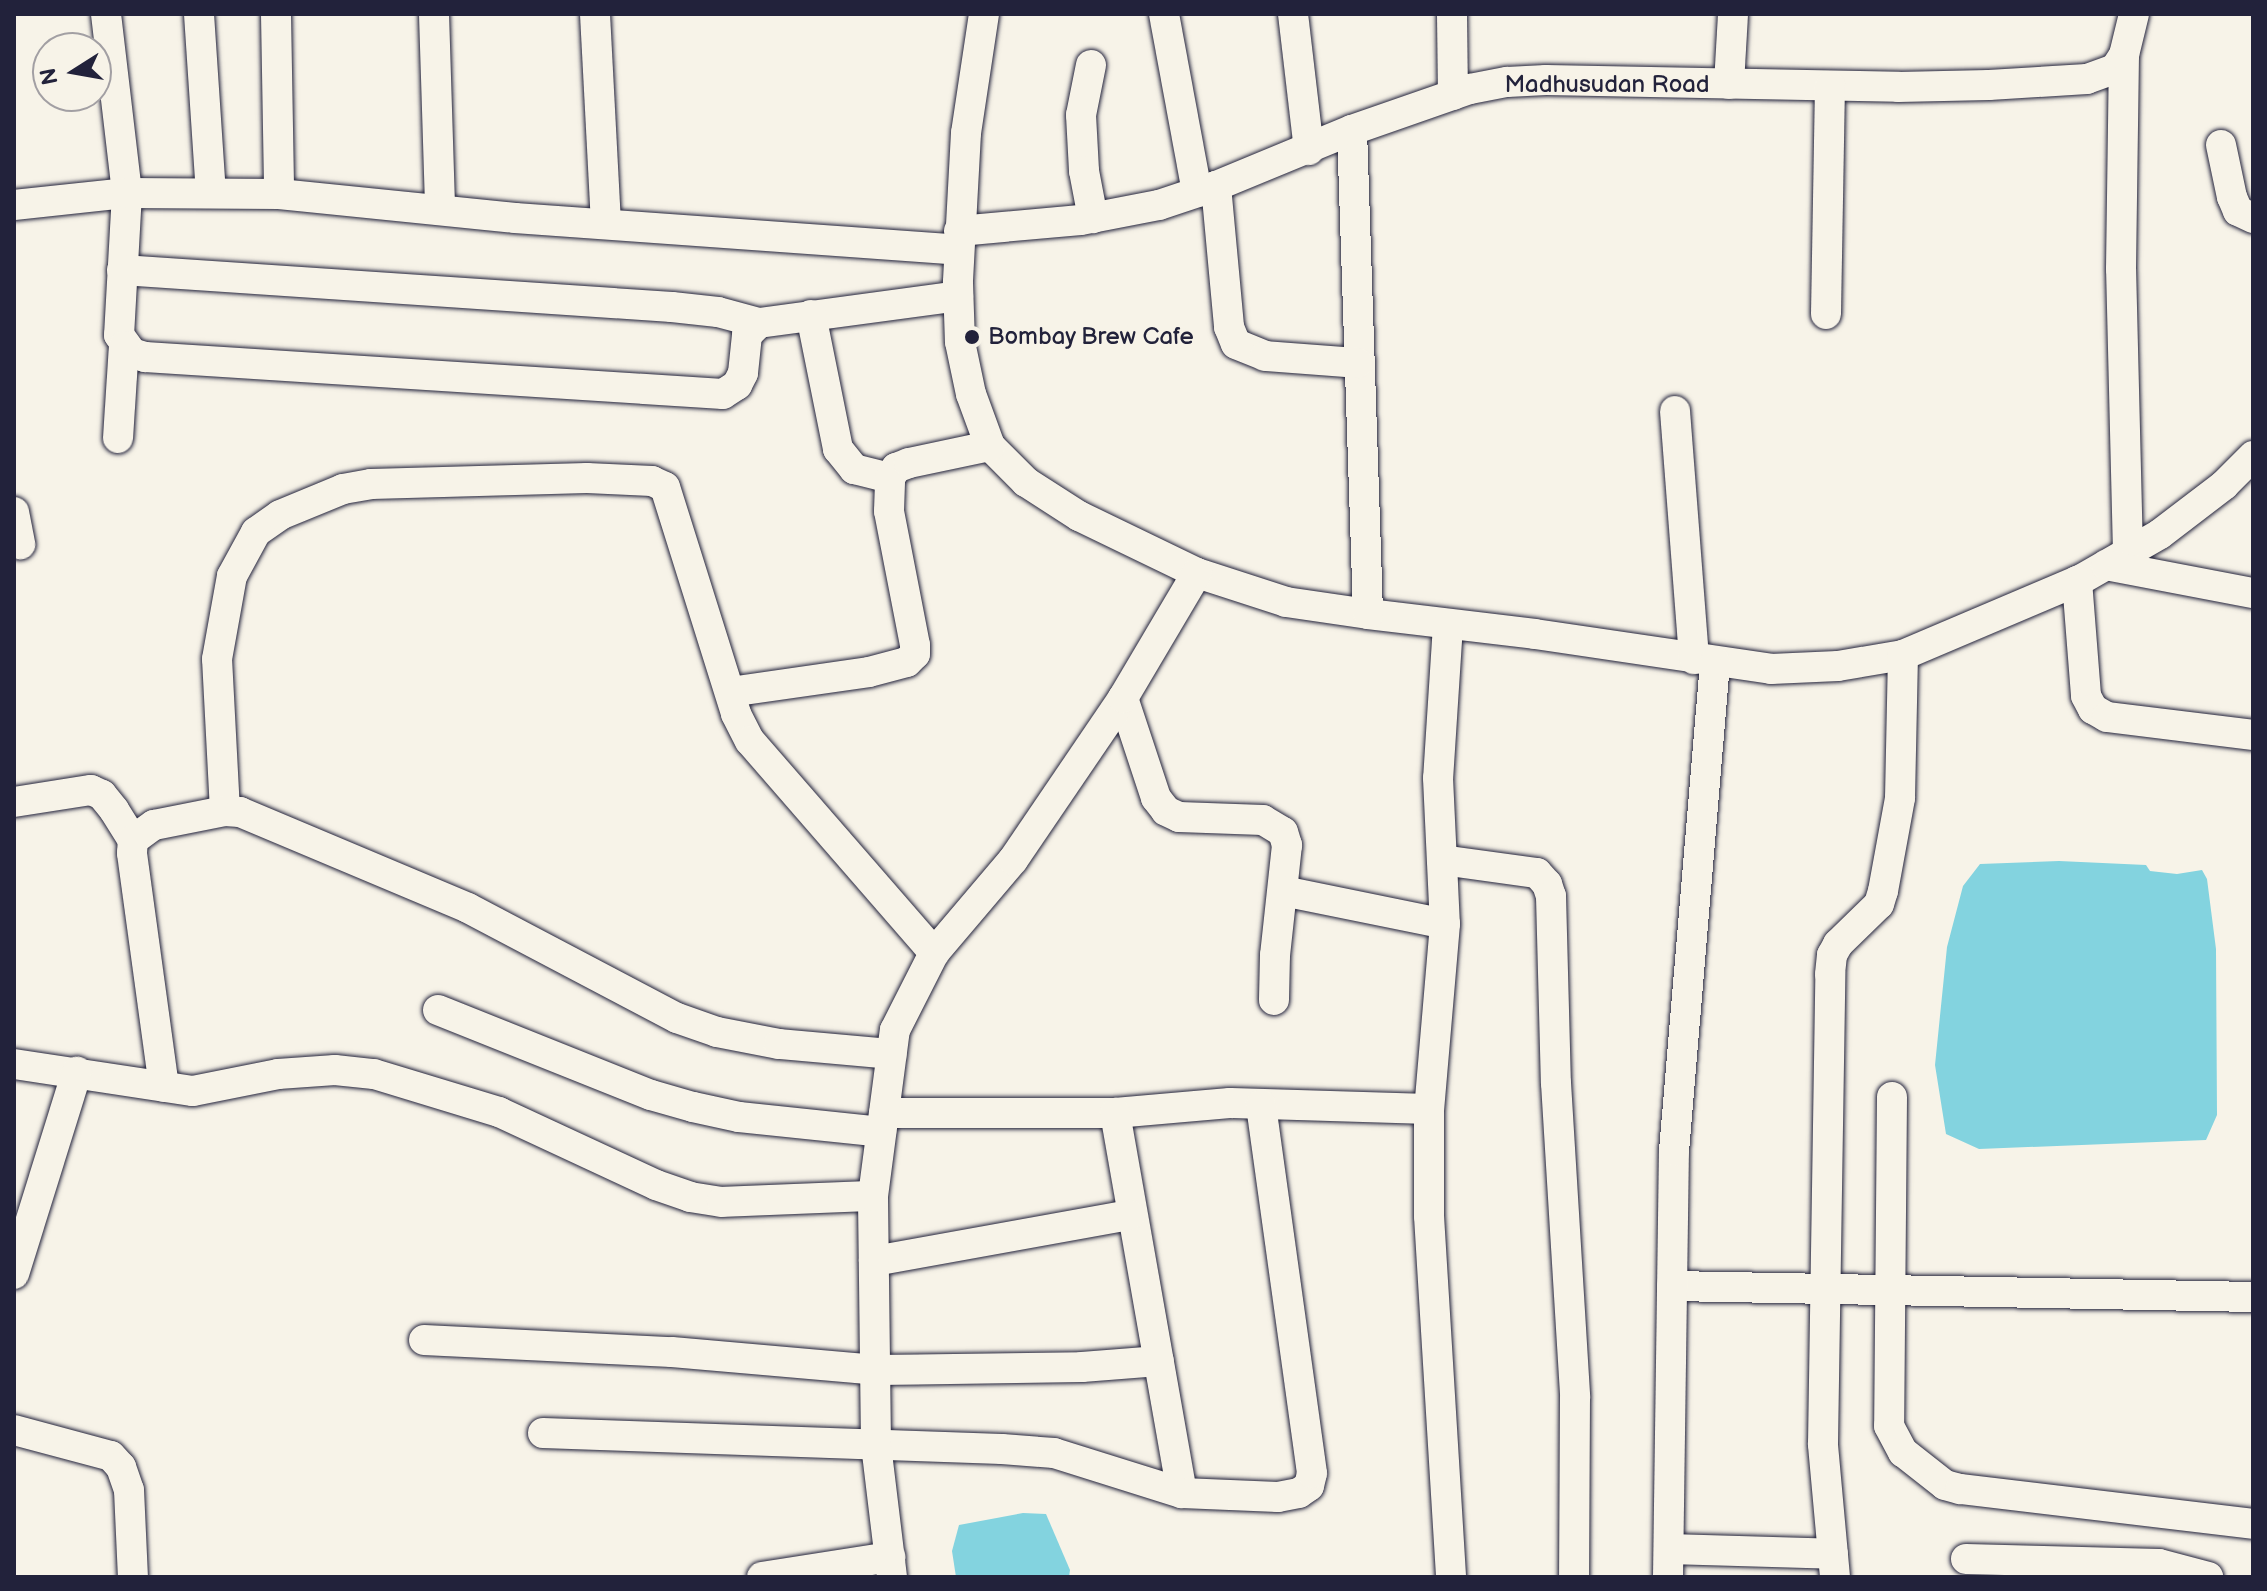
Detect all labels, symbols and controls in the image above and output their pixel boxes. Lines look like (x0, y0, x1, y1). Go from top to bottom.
north arrow (32, 32, 112, 112)
text: N (35, 66, 65, 87)
street label: Madhusudan Road (1504, 71, 1710, 99)
place label: Bombay Brew Cafe (988, 323, 1195, 351)
marker: Bombay Brew Cafe (963, 328, 981, 346)

